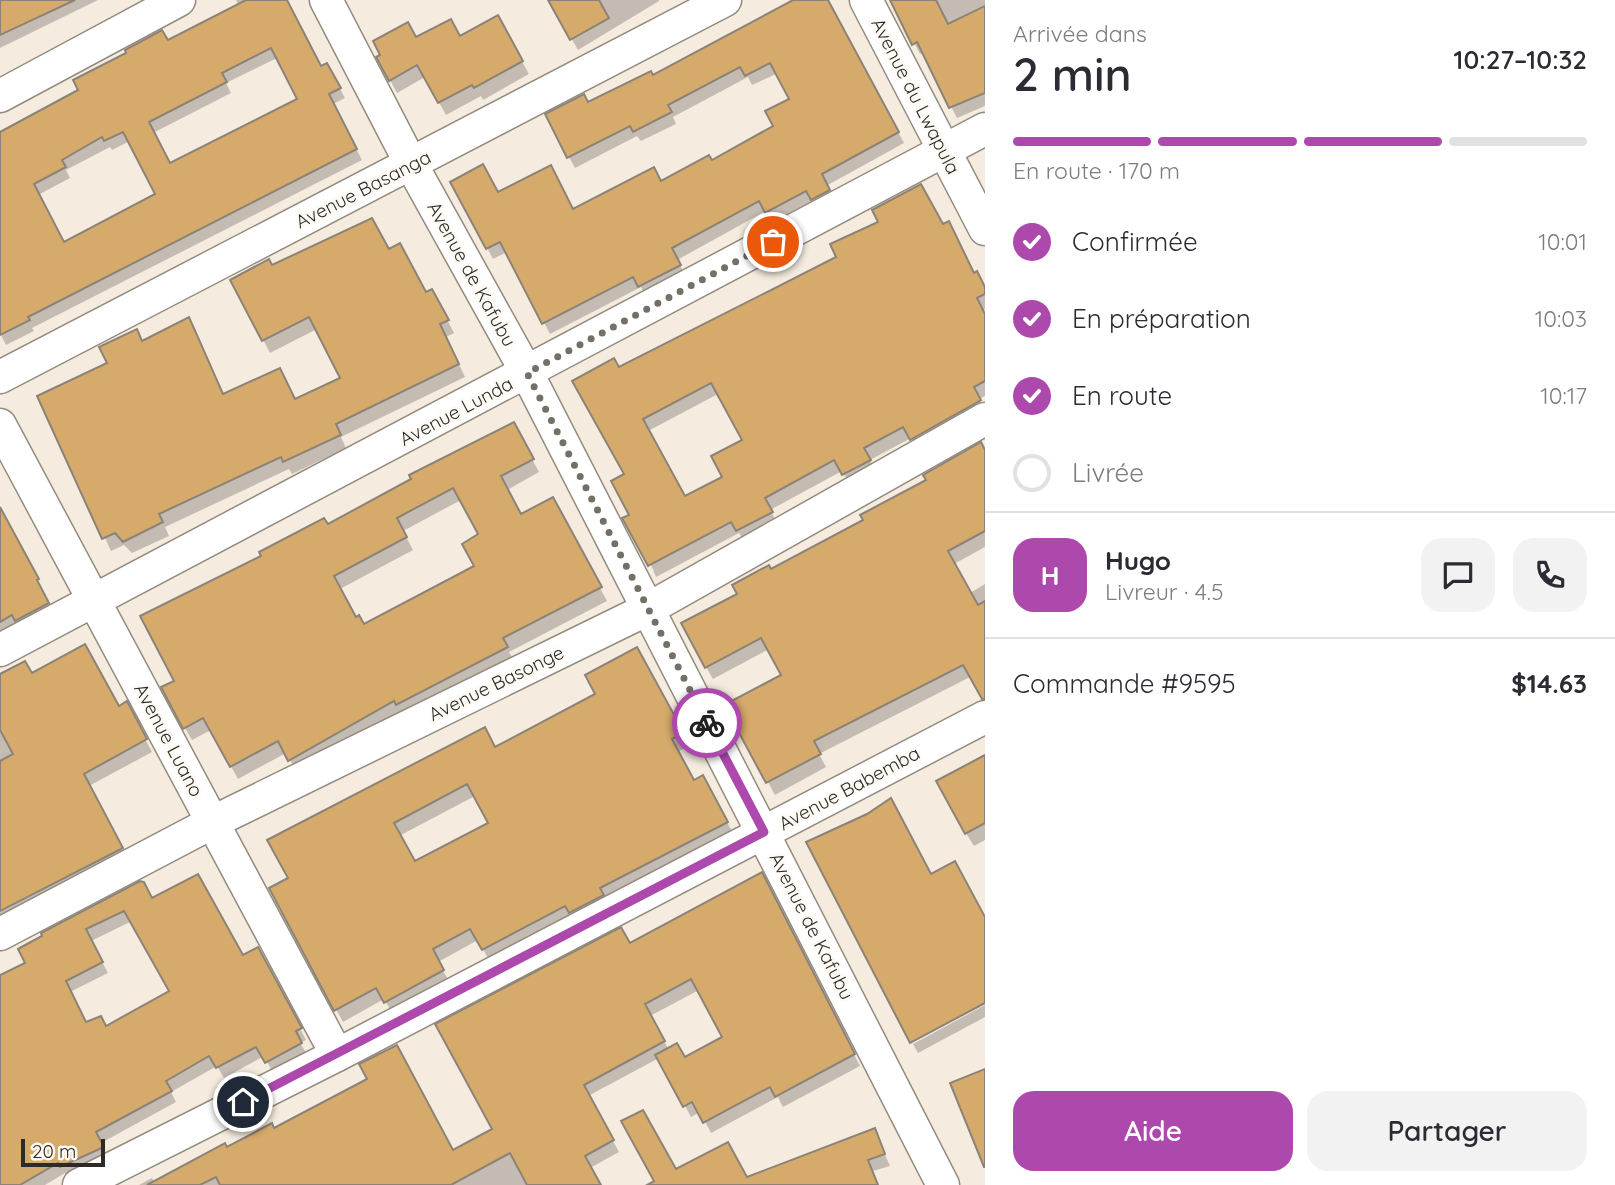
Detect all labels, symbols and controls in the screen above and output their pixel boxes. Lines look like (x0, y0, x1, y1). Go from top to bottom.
street label: Avenue du Lwapula (866, 14, 966, 178)
text: Arrivée dans (1013, 19, 1147, 48)
text: 10:27–10:32 (1454, 43, 1587, 76)
text: 2 min (1013, 45, 1132, 103)
street label: Avenue Basanga (291, 145, 435, 233)
text: En route · 170 m (1013, 156, 1180, 185)
street label: Avenue de Kafubu (422, 197, 522, 351)
pin (743, 212, 803, 272)
icon: bag (754, 223, 792, 261)
icon: check (1013, 223, 1051, 261)
text: Confirmée (1072, 225, 1198, 258)
text: 10:01 (1538, 227, 1587, 256)
icon: check (1013, 300, 1051, 338)
text: En préparation (1072, 302, 1251, 335)
text: 10:03 (1535, 304, 1587, 333)
street label: Avenue Lunda (395, 371, 517, 451)
icon: check (1013, 377, 1051, 415)
text: En route (1072, 379, 1172, 412)
text: 10:17 (1540, 381, 1587, 410)
text: Livrée (1072, 456, 1144, 489)
button: chat (1421, 538, 1495, 612)
button: phone (1513, 538, 1587, 612)
text: Hugo (1105, 544, 1171, 577)
text: H (1041, 559, 1059, 592)
text: Livreur · 4.5 (1105, 577, 1223, 606)
street label: Avenue Basonge (424, 640, 568, 726)
text: Commande #9595 (1013, 667, 1236, 700)
text: $14.63 (1511, 667, 1587, 700)
street label: Avenue Luano (129, 679, 209, 801)
courier (672, 688, 742, 758)
icon: bike (688, 704, 726, 742)
street label: Avenue Babemba (774, 741, 924, 835)
street label: Avenue de Kafubu (765, 848, 859, 1004)
pin (213, 1072, 273, 1132)
icon: home (224, 1083, 262, 1121)
button: Aide (1013, 1091, 1293, 1171)
button: Partager (1307, 1091, 1587, 1171)
scale bar (21, 1136, 105, 1168)
text: 20 m (32, 1139, 76, 1163)

